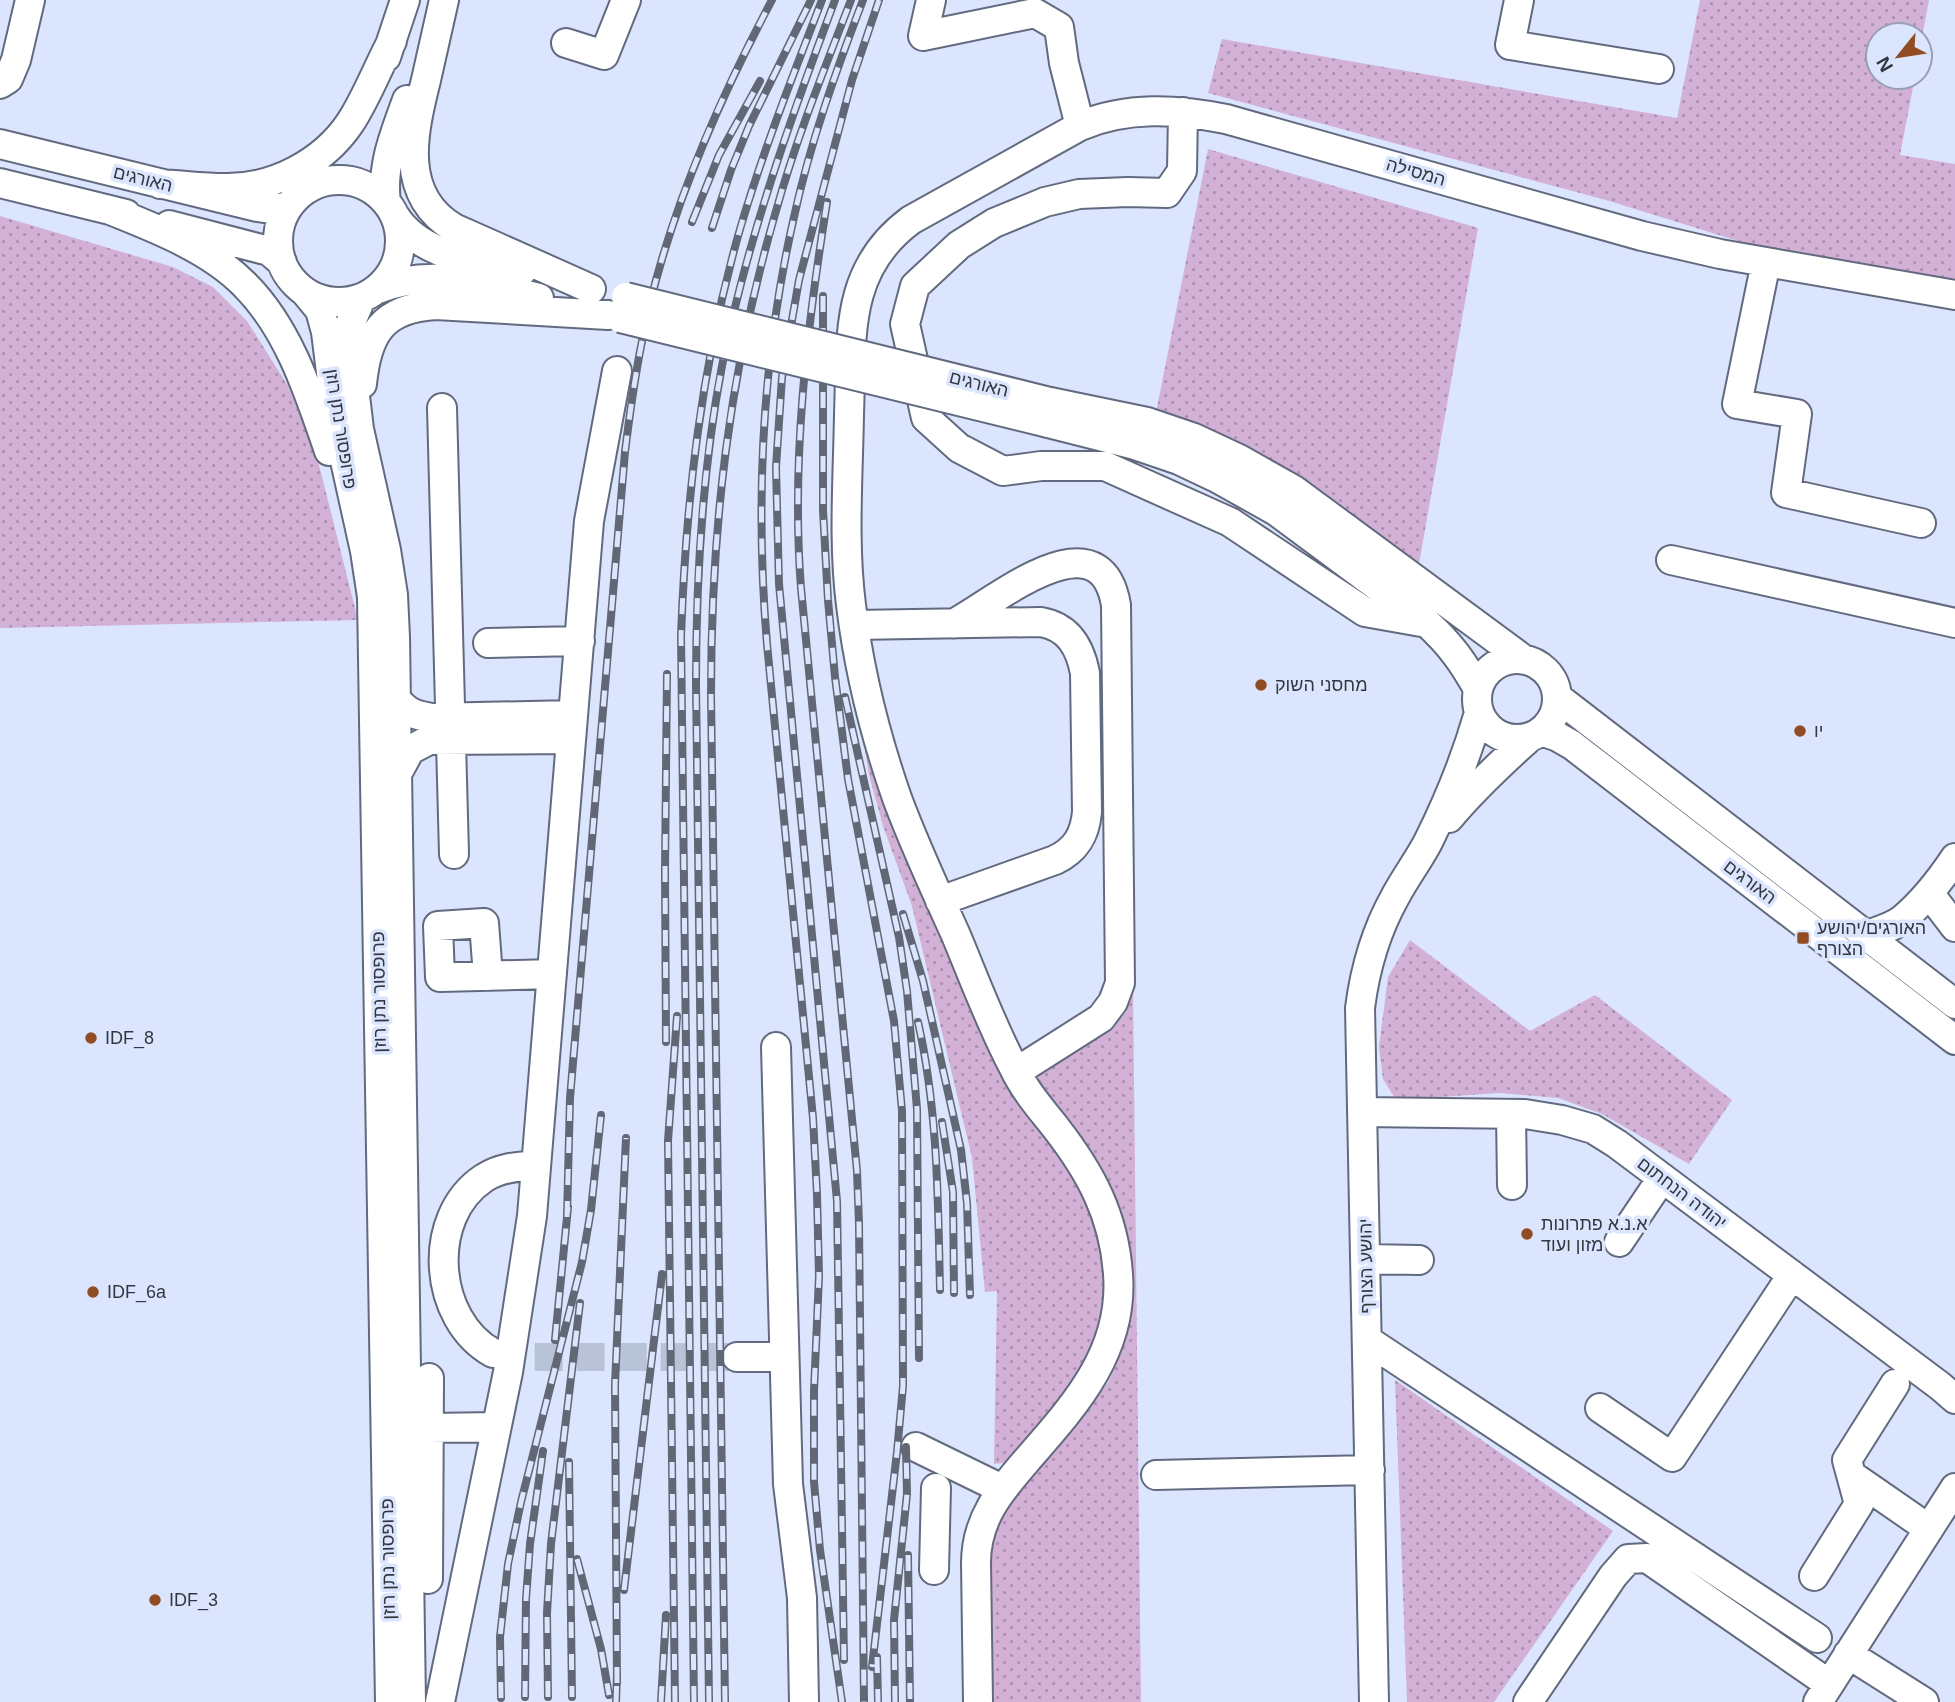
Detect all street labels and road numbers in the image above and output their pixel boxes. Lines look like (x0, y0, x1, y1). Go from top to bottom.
street label: המסילה (1384, 154, 1448, 190)
street label: האורגים (111, 162, 175, 196)
street label: האורגים (947, 367, 1011, 401)
street label: פרופסור נתן רוזן (322, 368, 360, 490)
street label: האורגים (1720, 856, 1780, 908)
street label: פרופסור נתן רוזן (368, 931, 390, 1053)
street label: יהודה הנחתום (1634, 1153, 1730, 1233)
street label: יהושע הצורף (1355, 1218, 1377, 1314)
street label: פרופסור נתן רוזן (377, 1498, 399, 1620)

